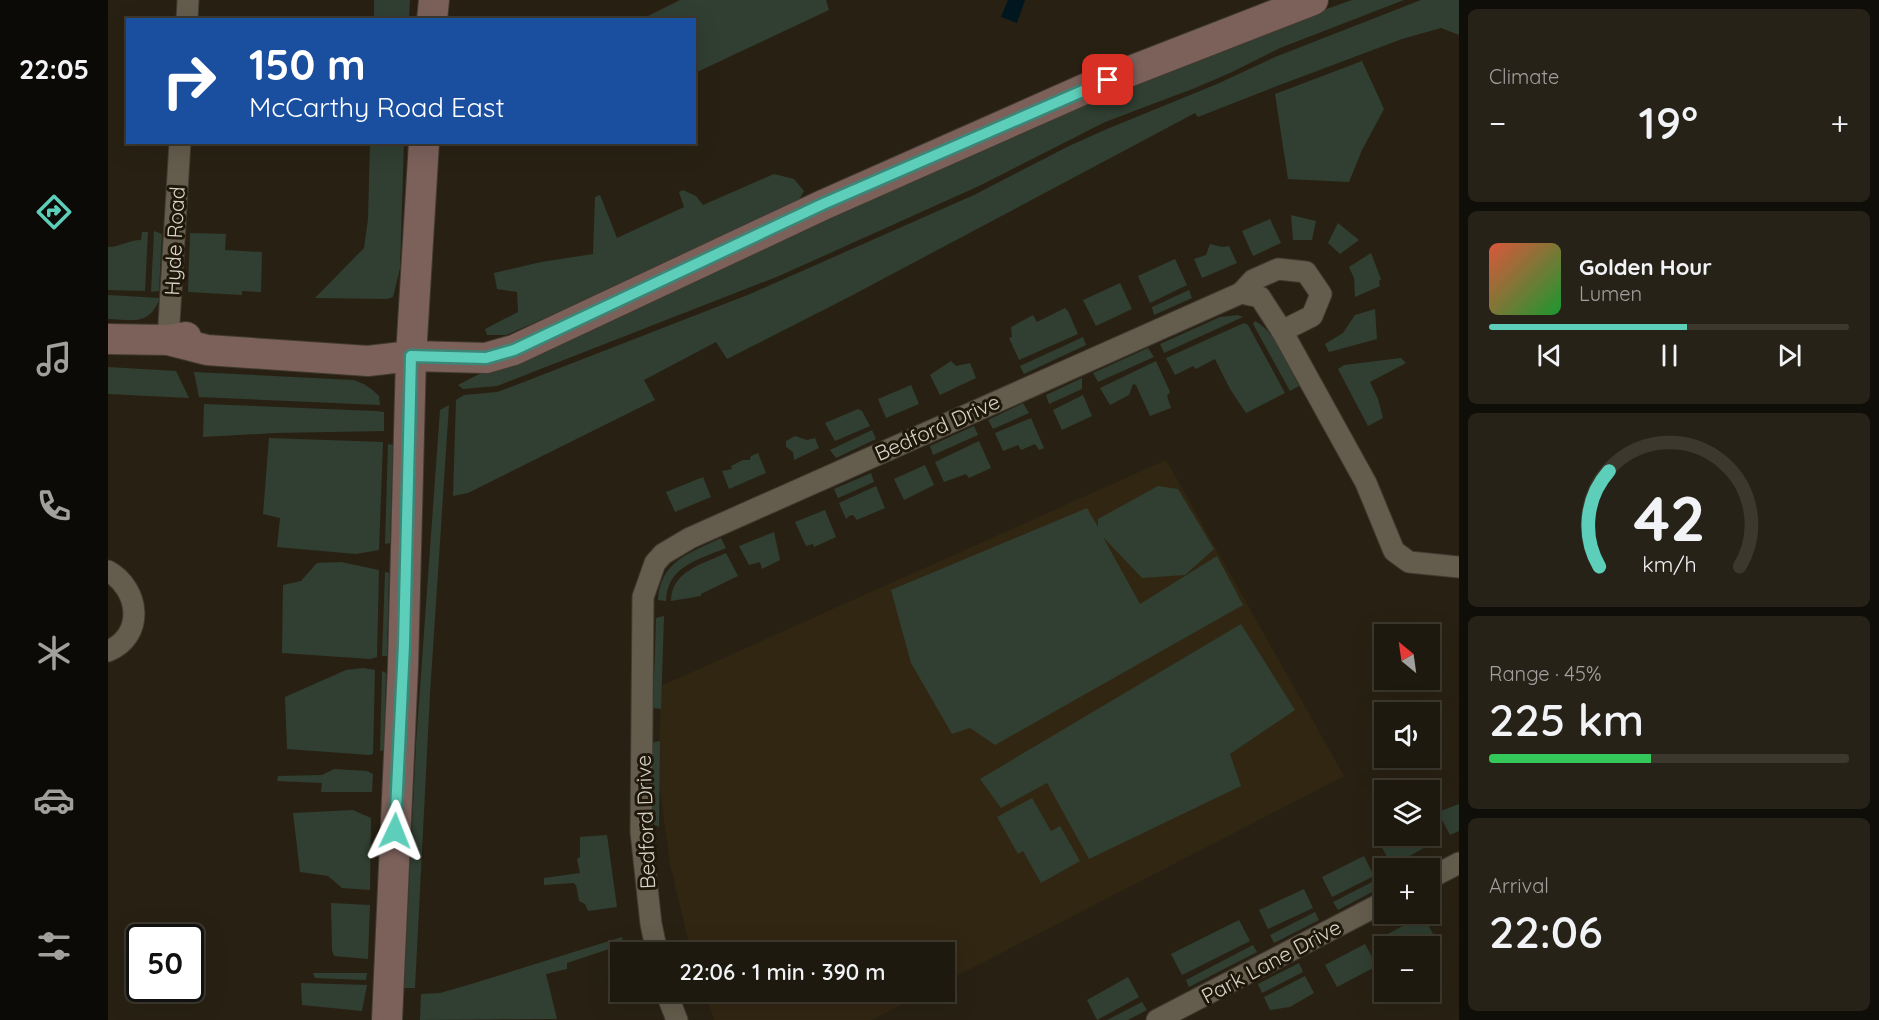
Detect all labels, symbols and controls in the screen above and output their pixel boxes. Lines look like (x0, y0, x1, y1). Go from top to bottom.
text: 150 m (249, 38, 366, 91)
icon: right (150, 42, 228, 120)
text: 22:05 (19, 52, 89, 86)
pin (1082, 54, 1133, 105)
icon: arrive (1091, 63, 1124, 96)
text: Climate (1489, 64, 1559, 89)
text: McCarthy Road East (249, 90, 505, 124)
text: 19° (1639, 94, 1698, 150)
text: − (1489, 102, 1506, 143)
text: + (1830, 102, 1849, 143)
street label: Hyde Road (158, 186, 190, 296)
icon: directions (33, 191, 75, 233)
text: Golden Hour (1579, 253, 1712, 281)
text: Lumen (1579, 281, 1642, 306)
icon: music (33, 338, 75, 380)
icon: previous (1533, 339, 1566, 372)
icon: pause (1653, 339, 1686, 372)
icon: next (1773, 339, 1806, 372)
street label: Bedford Drive (870, 388, 1004, 466)
text: 42 (1633, 479, 1705, 557)
icon: phone (33, 485, 75, 527)
text: km/h (1642, 551, 1696, 577)
north arrow (1374, 624, 1440, 690)
map controls (1374, 624, 1440, 1002)
icon: climate (33, 632, 75, 674)
text: Range · 45% (1489, 661, 1601, 686)
text: 225 km (1489, 691, 1644, 747)
button: sound (1374, 702, 1440, 768)
street label: Bedford Drive (630, 754, 660, 890)
icon: car (33, 779, 75, 821)
button: layers (1374, 780, 1440, 846)
position arrow (363, 799, 427, 863)
button: + (1374, 858, 1440, 924)
text: Arrival (1489, 873, 1549, 898)
text: 22:06 (1489, 903, 1603, 959)
street label: Park Lane Drive (1197, 913, 1345, 1009)
speed limit sign: 50 (126, 924, 204, 1002)
icon: filters (33, 925, 75, 967)
button: − (1374, 936, 1440, 1002)
text: 22:06 · 1 min · 390 m (679, 958, 886, 986)

